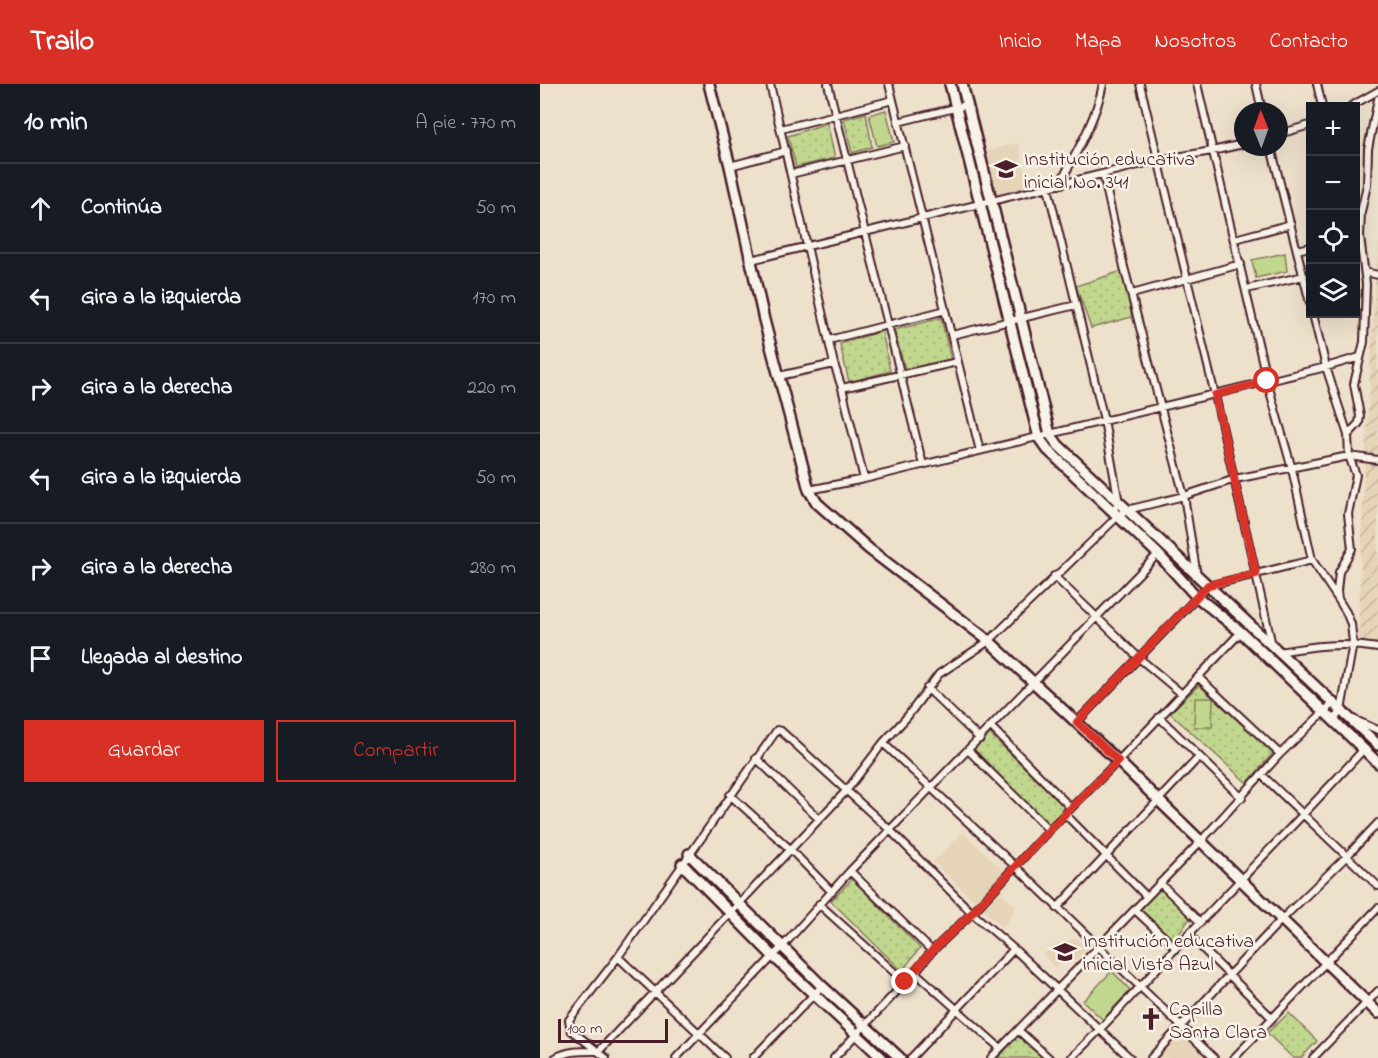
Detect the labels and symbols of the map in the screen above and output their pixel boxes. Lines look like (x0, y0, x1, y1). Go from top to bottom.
north arrow (1234, 102, 1288, 156)
place label: Institución educativa inicial No. 341 (1024, 146, 1195, 198)
school or university icon: Institución educativa inicial No. 341 (993, 156, 1019, 182)
route start (1253, 367, 1279, 393)
place label: Institución educativa inicial Vista Azul (1083, 928, 1254, 980)
school or university icon: Institución educativa inicial Vista Azul (1052, 939, 1078, 965)
route end (891, 968, 917, 994)
place label: Capilla Santa Clara (1169, 996, 1267, 1048)
church icon: Capilla Santa Clara (1138, 1006, 1164, 1032)
scale bar (558, 1016, 668, 1044)

